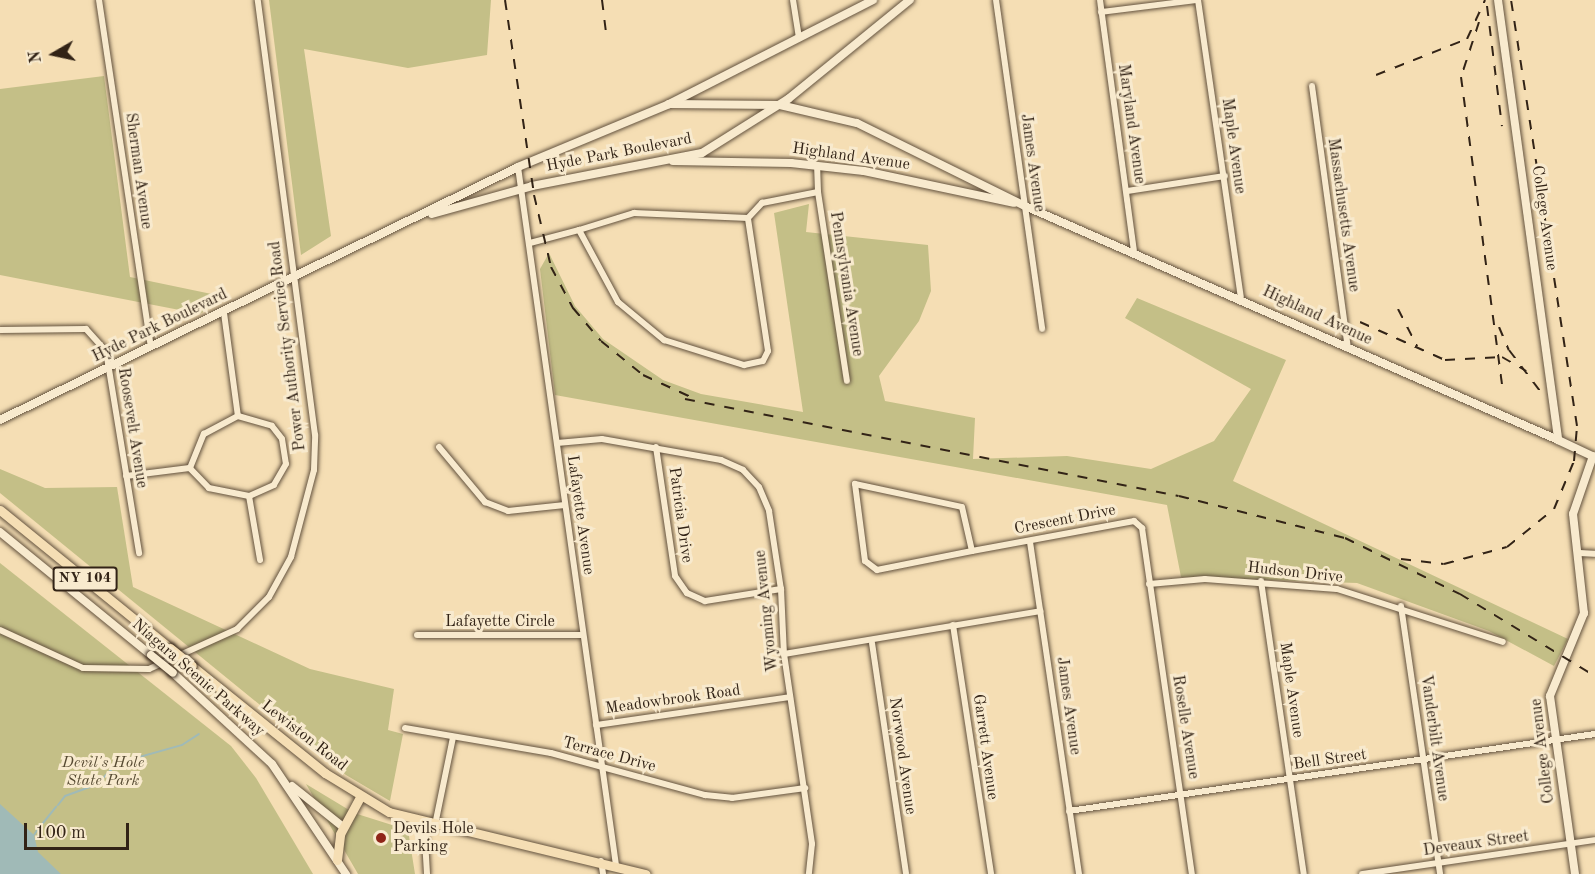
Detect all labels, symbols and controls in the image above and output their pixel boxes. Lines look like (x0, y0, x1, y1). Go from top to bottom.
north arrow (24, 24, 84, 84)
text: N (27, 50, 45, 64)
street label: Maryland Avenue (1113, 63, 1149, 185)
street label: Maple Avenue (1217, 97, 1249, 195)
street label: Sherman Avenue (120, 112, 156, 230)
street label: James Avenue (1016, 113, 1048, 213)
street label: Hyde Park Boulevard (545, 129, 693, 177)
street label: Massachusetts Avenue (1323, 137, 1363, 293)
street label: Highland Avenue (791, 139, 911, 175)
street label: College Avenue (1527, 164, 1561, 272)
street label: Pennsylvania Avenue (825, 210, 867, 358)
street label: Power Authority Service Road (266, 240, 310, 452)
street label: Highland Avenue (1259, 282, 1375, 350)
street label: Hyde Park Boulevard (89, 285, 231, 367)
street label: Roosevelt Avenue (113, 366, 151, 490)
street label: Lafayette Avenue (562, 454, 598, 576)
street label: Patricia Drive (664, 466, 696, 564)
street label: Crescent Drive (1013, 501, 1117, 539)
street label: Wyoming Avenue (751, 549, 783, 673)
street label: Hudson Drive (1246, 558, 1344, 588)
road number: NY 104 (52, 567, 118, 591)
street label: Lafayette Circle (445, 612, 555, 632)
street label: Niagara Scenic Parkway (128, 615, 268, 741)
street label: Maple Avenue (1275, 641, 1307, 739)
street label: James Avenue (1052, 656, 1084, 756)
street label: Vanderbilt Avenue (1416, 673, 1452, 803)
street label: Roselle Avenue (1167, 674, 1203, 780)
street label: Meadowbrook Road (604, 681, 742, 719)
street label: Garrett Avenue (968, 693, 1002, 801)
street label: Lewiston Road (257, 696, 351, 776)
street label: Norwood Avenue (884, 696, 920, 816)
street label: College Avenue (1527, 697, 1559, 805)
street label: Terrace Drive (560, 733, 658, 777)
street label: Bell Street (1292, 745, 1368, 775)
park label: Devil's Hole State Park (62, 753, 144, 791)
scale bar (27, 811, 132, 849)
place label: Devils Hole Parking (393, 819, 474, 857)
text: 100 m (35, 824, 86, 842)
street label: Deveaux Street (1422, 827, 1530, 861)
marker: Devils Hole Parking (374, 831, 388, 845)

